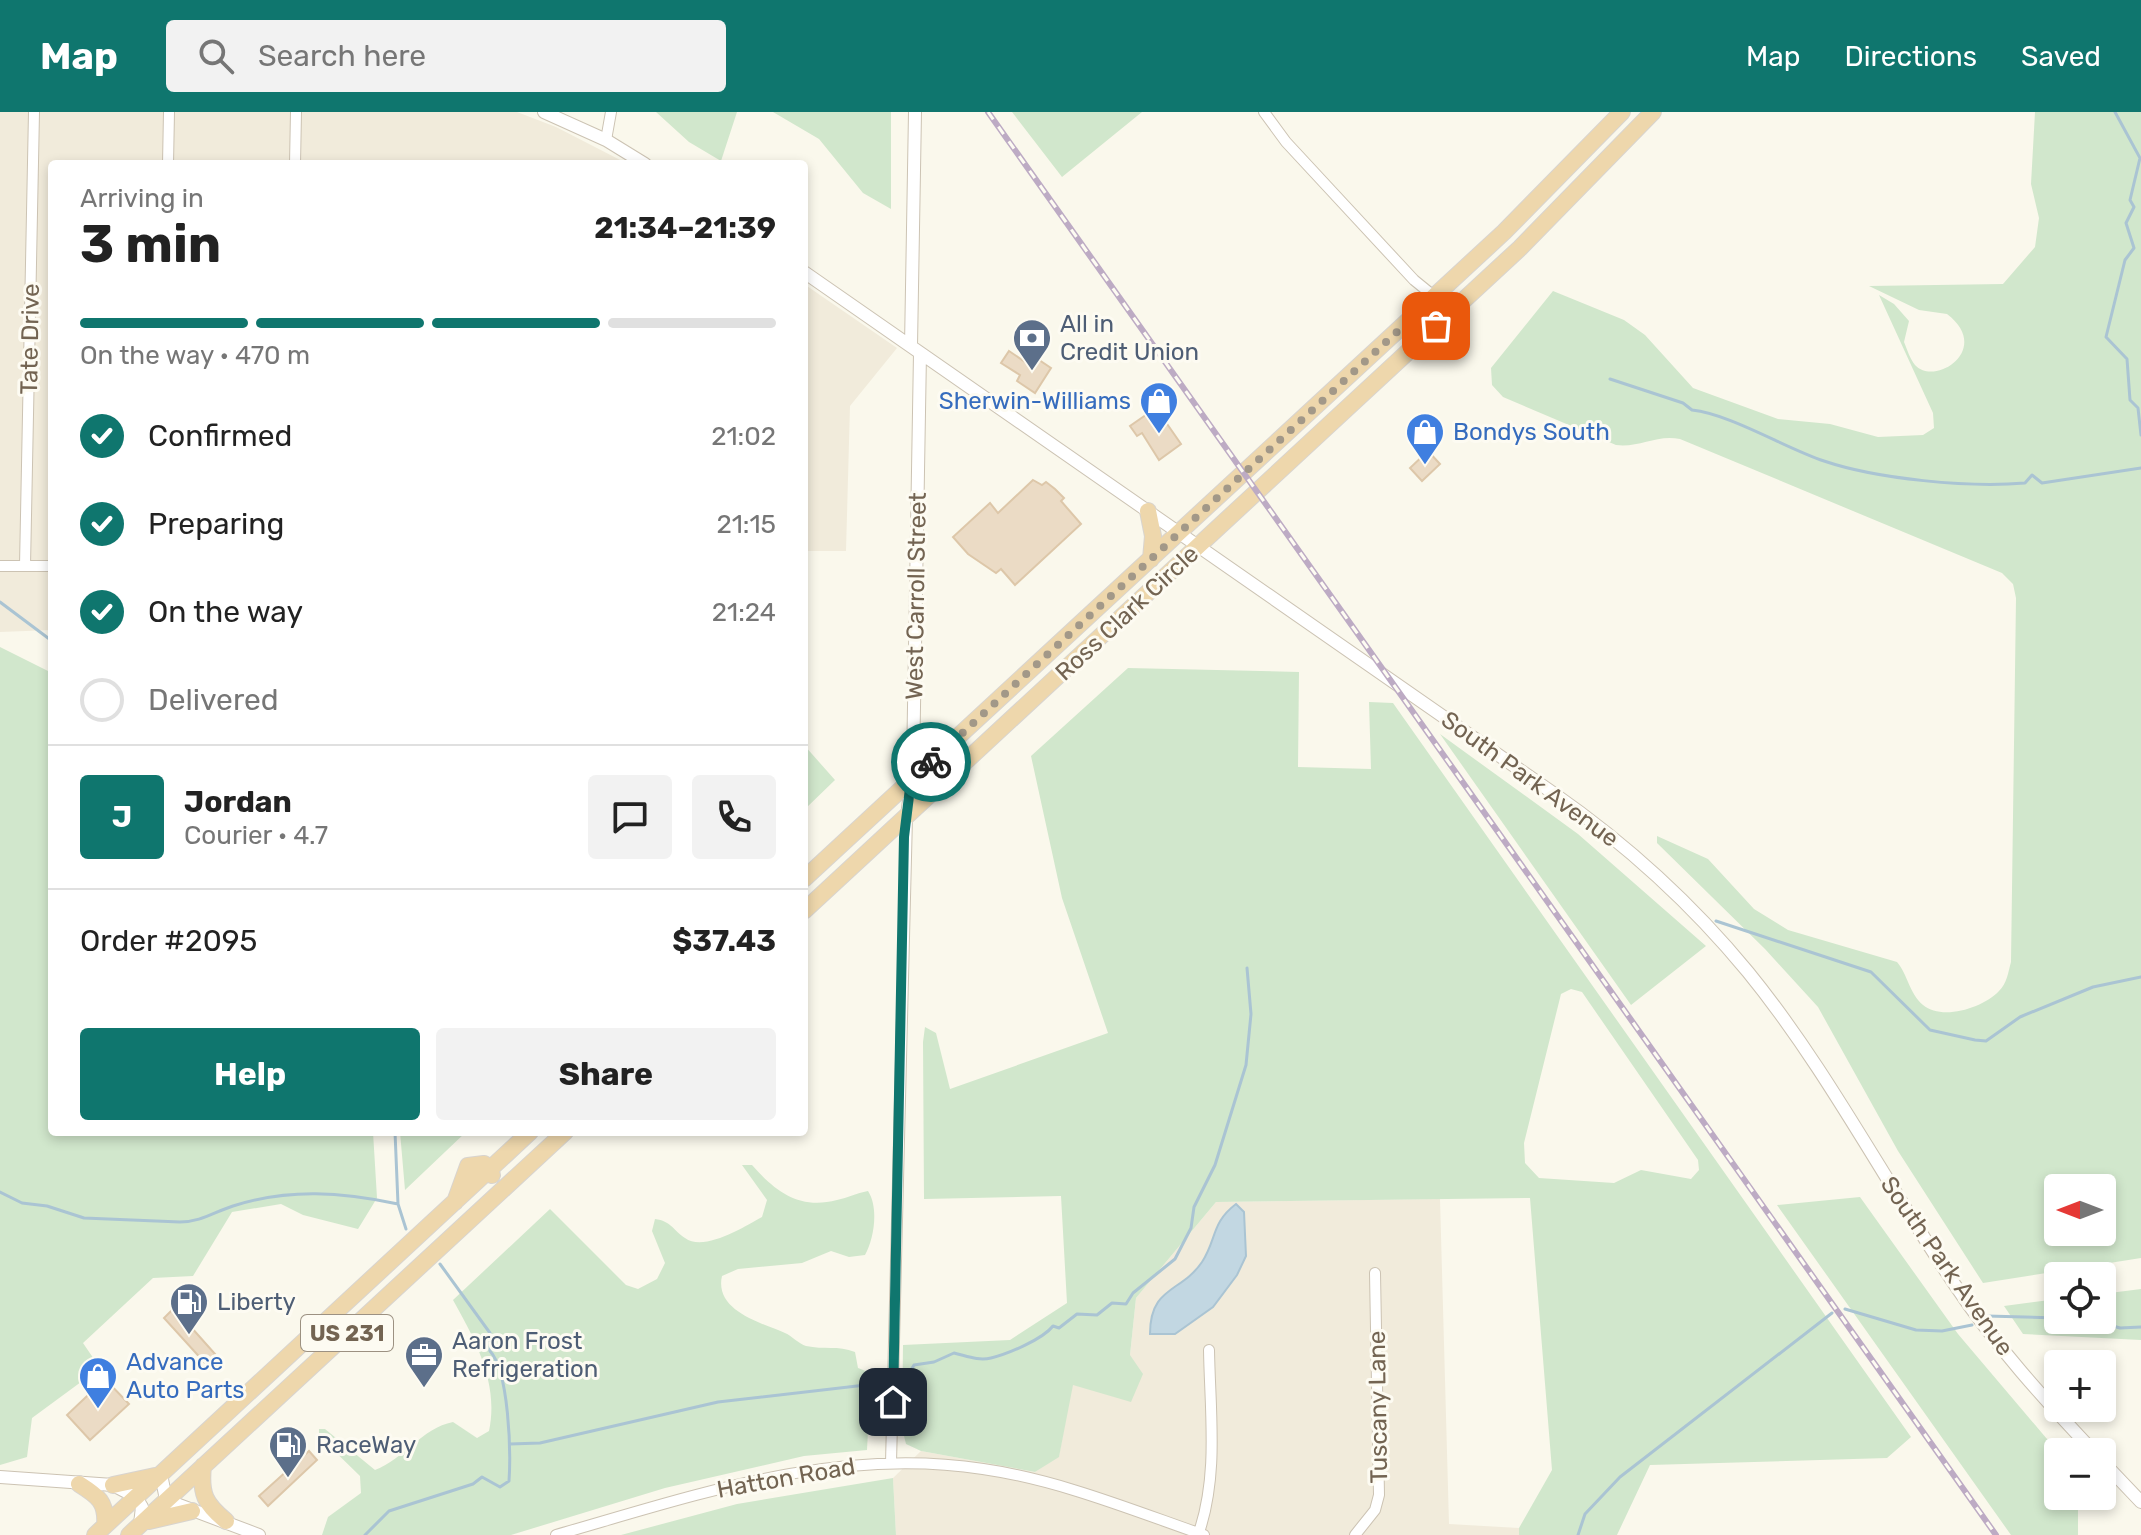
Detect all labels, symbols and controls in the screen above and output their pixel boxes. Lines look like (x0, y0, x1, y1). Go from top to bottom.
search box (166, 20, 726, 92)
text: Map (40, 33, 118, 79)
icon: search (194, 34, 238, 78)
text: Search here (258, 38, 426, 74)
text: Map (1746, 40, 1800, 73)
text: Directions (1844, 40, 1977, 73)
text: Saved (2021, 40, 2101, 73)
text: Arriving in (80, 183, 204, 214)
text: 21:34–21:39 (594, 210, 776, 246)
text: 3 min (80, 213, 221, 275)
street label: Tate Drive (15, 283, 45, 395)
pin (1402, 292, 1470, 360)
icon: bag (1414, 304, 1458, 348)
place label: All in Credit Union (1060, 310, 1199, 366)
bank icon: All in Credit Union (1011, 317, 1053, 372)
text: On the way · 470 m (80, 340, 310, 371)
shop icon: Sherwin-Williams (1138, 380, 1180, 435)
place label: Sherwin-Williams (939, 387, 1131, 415)
shop icon: Bondys South (1404, 411, 1446, 466)
icon: check (80, 414, 124, 458)
text: Confirmed (148, 418, 292, 454)
place label: Bondys South (1453, 418, 1610, 446)
text: 21:02 (711, 421, 776, 452)
street label: West Carroll Street (900, 492, 932, 700)
icon: check (80, 502, 124, 546)
text: Preparing (148, 506, 284, 542)
text: 21:15 (716, 509, 776, 540)
street label: Ross Clark Circle (1050, 540, 1204, 686)
icon: check (80, 590, 124, 634)
text: On the way (148, 594, 303, 630)
text: 21:24 (712, 597, 776, 628)
text: Delivered (148, 682, 279, 718)
street label: South Park Avenue (1436, 705, 1624, 853)
courier (891, 722, 971, 802)
icon: bike (909, 740, 953, 784)
button: chat (588, 775, 672, 859)
button: phone (692, 775, 776, 859)
text: Jordan (184, 784, 292, 820)
text: J (112, 799, 132, 835)
text: Courier · 4.7 (184, 820, 328, 851)
text: Order #2095 (80, 923, 257, 959)
text: $37.43 (672, 923, 776, 959)
button: Help (80, 1028, 420, 1120)
button: Share (436, 1028, 776, 1120)
street label: South Park Avenue (1875, 1171, 2019, 1361)
north arrow (2044, 1174, 2116, 1246)
map controls (2044, 1174, 2116, 1510)
button: locate (2044, 1262, 2116, 1334)
fuel station icon: Liberty (168, 1281, 210, 1336)
place label: Liberty (217, 1288, 296, 1316)
road number: US 231 (301, 1315, 393, 1351)
place label: Aaron Frost Refrigeration (452, 1327, 598, 1383)
street label: Tuscany Lane (1363, 1330, 1393, 1484)
office icon: Aaron Frost Refrigeration (403, 1334, 445, 1389)
place label: Advance Auto Parts (126, 1348, 245, 1404)
button: + (2044, 1350, 2116, 1422)
shop icon: Advance Auto Parts (77, 1355, 119, 1410)
pin (859, 1368, 927, 1436)
icon: home (871, 1380, 915, 1424)
fuel station icon: RaceWay (267, 1424, 309, 1479)
place label: RaceWay (316, 1431, 416, 1459)
button: − (2044, 1438, 2116, 1510)
street label: Hatton Road (715, 1452, 857, 1504)

